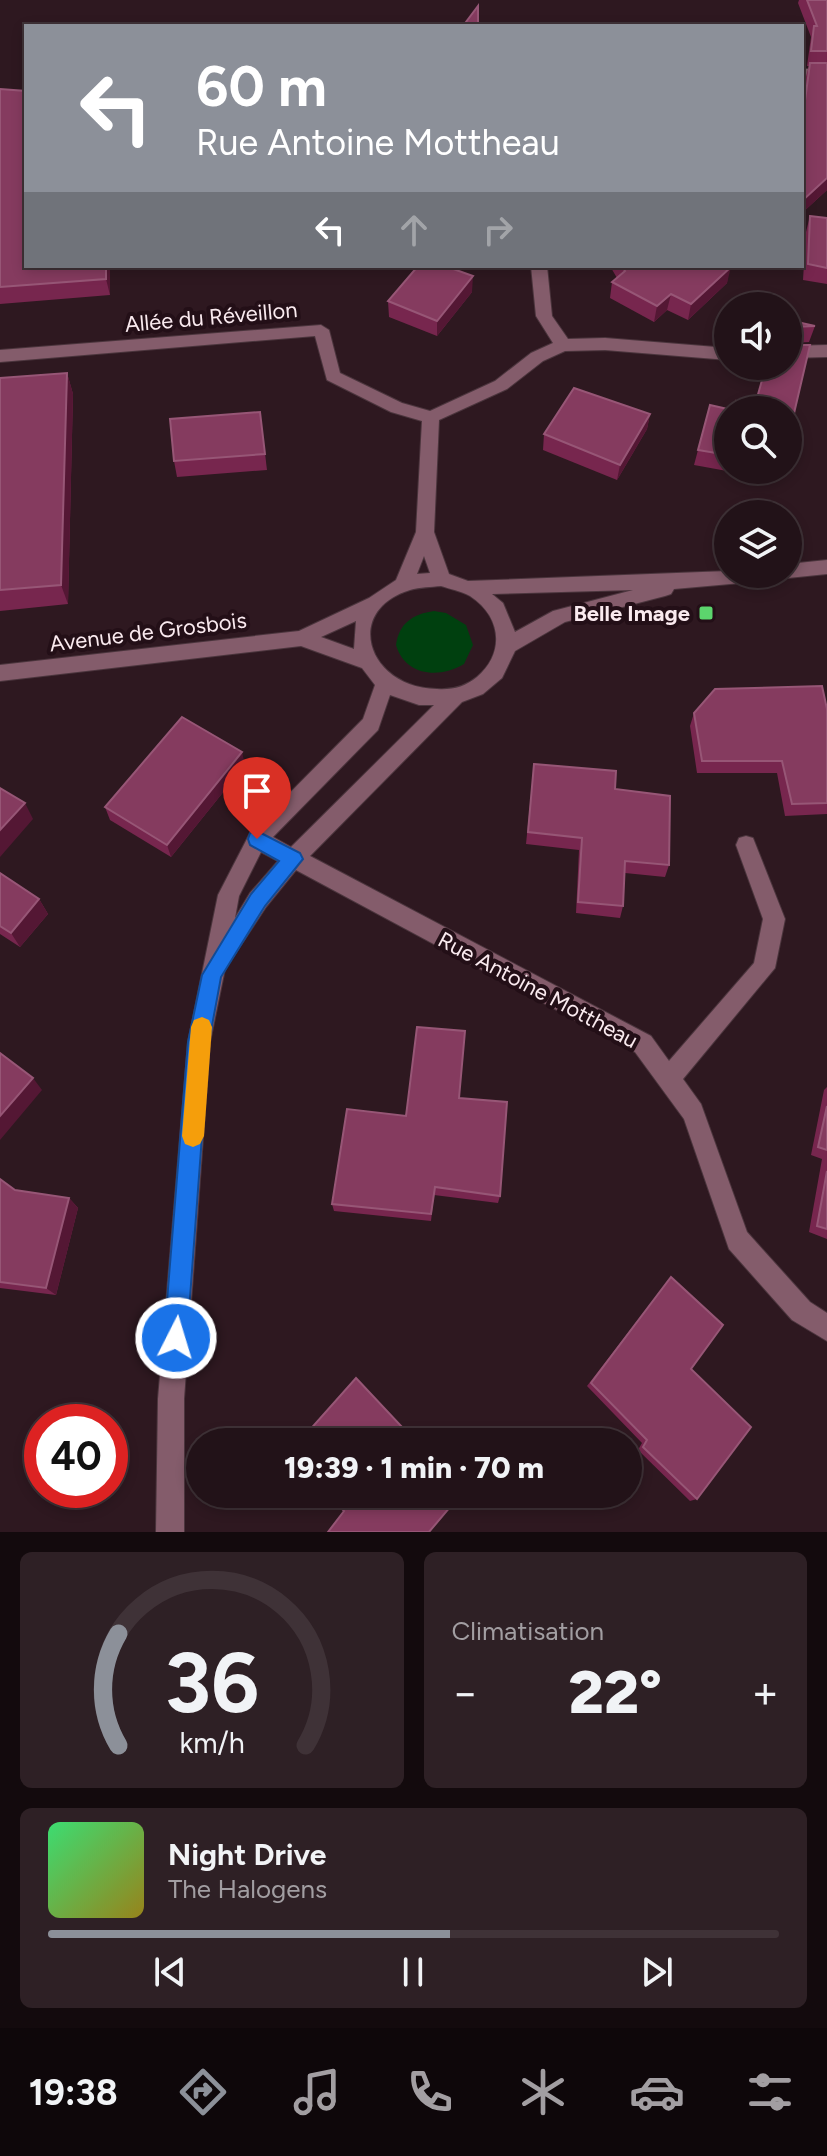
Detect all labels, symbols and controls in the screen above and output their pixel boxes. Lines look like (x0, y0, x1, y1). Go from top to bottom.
text: 60 m (196, 53, 327, 120)
icon: left (64, 56, 168, 160)
text: Rue Antoine Mottheau (196, 121, 560, 164)
icon: left (308, 208, 352, 252)
icon: ahead (392, 208, 436, 252)
icon: right (476, 208, 520, 252)
map controls (714, 292, 802, 588)
button: sound (714, 292, 802, 380)
street label: Allée du Réveillon (124, 296, 298, 338)
button: search (714, 396, 802, 484)
button: layers (714, 500, 802, 588)
place label: Belle Image (573, 600, 690, 627)
marker: Belle Image (697, 604, 715, 622)
street label: Avenue de Grosbois (48, 607, 248, 657)
pin (223, 757, 291, 839)
icon: arrive (235, 769, 279, 813)
street label: Rue Antoine Mottheau (434, 926, 642, 1054)
position arrow (134, 1296, 218, 1380)
speed limit sign: 40 (24, 1404, 128, 1508)
text: 19:39 · 1 min · 70 m (284, 1449, 544, 1486)
text: Climatisation (452, 1615, 604, 1647)
text: 36 (164, 1633, 259, 1733)
text: 22° (568, 1656, 662, 1728)
text: − (452, 1666, 479, 1719)
text: + (752, 1666, 779, 1719)
text: km/h (179, 1726, 244, 1760)
text: Night Drive (168, 1836, 326, 1873)
text: The Halogens (168, 1873, 327, 1905)
icon: previous (148, 1950, 192, 1994)
icon: pause (391, 1950, 435, 1994)
icon: next (635, 1950, 679, 1994)
icon: directions (175, 2064, 231, 2120)
icon: music (289, 2064, 345, 2120)
icon: phone (402, 2064, 458, 2120)
icon: climate (515, 2064, 571, 2120)
icon: car (629, 2064, 685, 2120)
icon: filters (742, 2064, 798, 2120)
text: 19:38 (29, 2071, 118, 2114)

